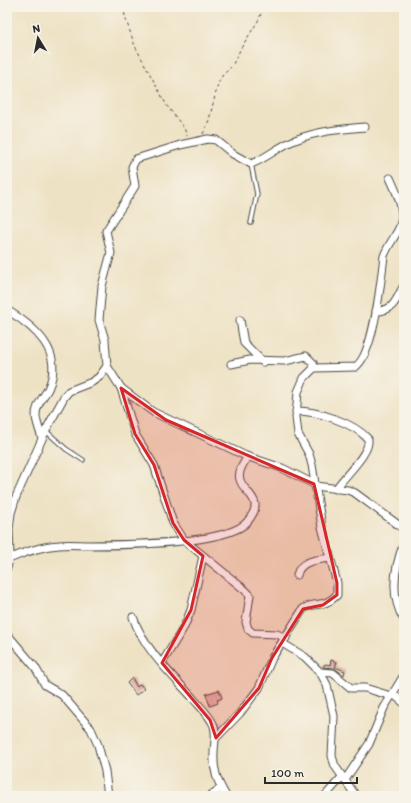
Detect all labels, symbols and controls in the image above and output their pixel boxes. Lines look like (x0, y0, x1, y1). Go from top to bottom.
north arrow (18, 18, 58, 58)
text: N (32, 22, 41, 36)
scale bar (265, 759, 357, 785)
text: 100 m (271, 766, 304, 780)

